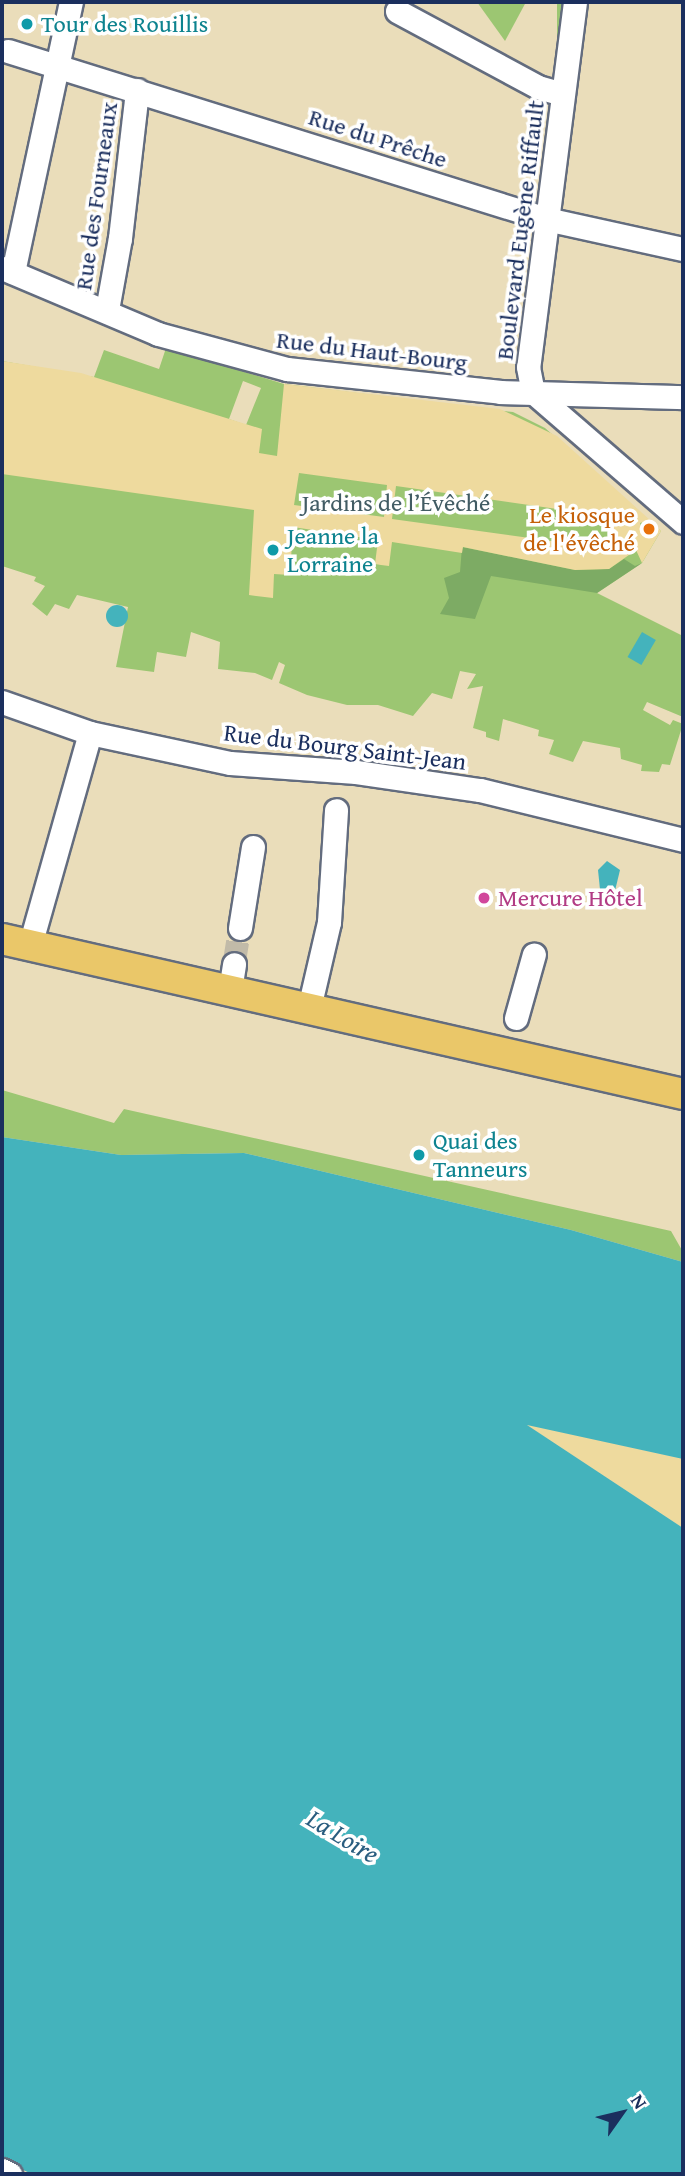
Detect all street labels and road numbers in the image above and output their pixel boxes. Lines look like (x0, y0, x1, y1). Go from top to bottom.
street label: Boulevard Eugène Riffault (490, 99, 550, 361)
street label: Rue des Fourneaux (69, 100, 123, 292)
street label: Rue du Prêche (305, 102, 451, 174)
street label: Rue du Haut-Bourg (275, 325, 469, 377)
street label: Rue du Bourg Saint-Jean (222, 718, 468, 776)

